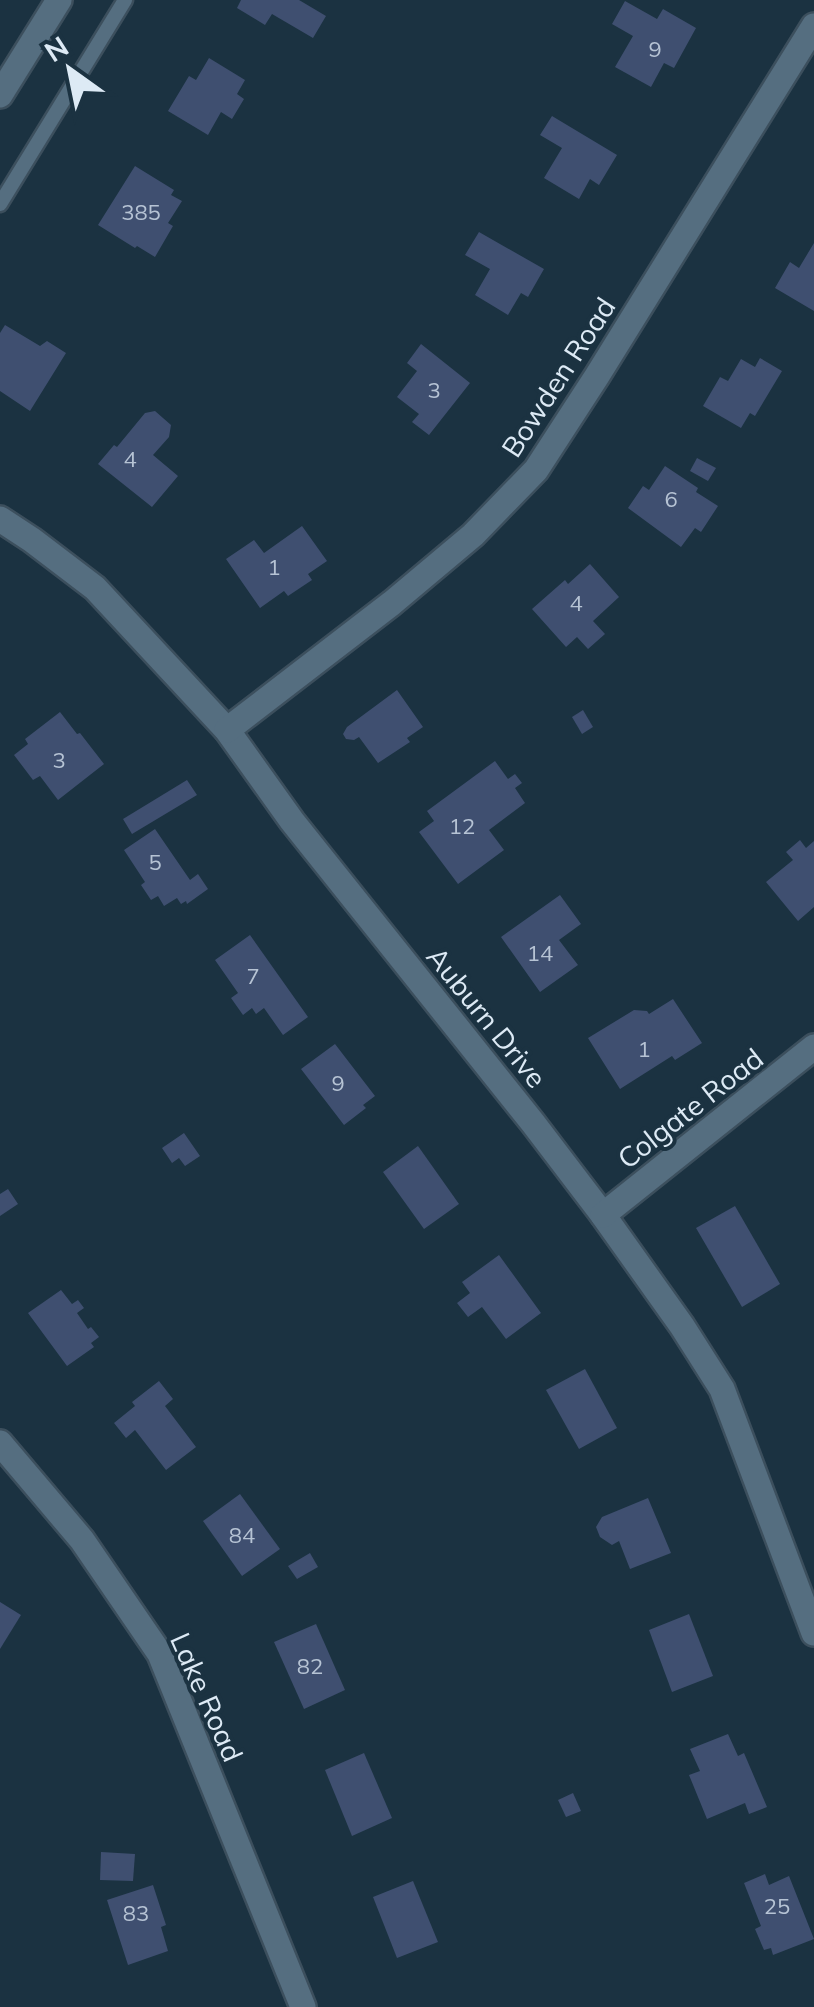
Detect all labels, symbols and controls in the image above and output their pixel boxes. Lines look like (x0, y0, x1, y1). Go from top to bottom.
north arrow (20, 20, 120, 120)
text: N (38, 28, 75, 69)
house number: 9 (648, 35, 662, 63)
house number: 385 (121, 198, 161, 226)
street label: Bowden Road (493, 291, 623, 463)
house number: 3 (427, 376, 441, 404)
house number: 4 (123, 445, 137, 473)
house number: 6 (664, 485, 678, 513)
house number: 1 (267, 553, 281, 581)
house number: 4 (569, 589, 583, 617)
house number: 3 (52, 746, 66, 774)
house number: 12 (449, 812, 475, 840)
house number: 5 (148, 848, 162, 876)
street label: Auburn Drive (420, 939, 554, 1095)
house number: 14 (527, 939, 553, 967)
house number: 7 (246, 962, 260, 990)
house number: 1 (637, 1035, 651, 1063)
street label: Colgate Road (610, 1040, 770, 1176)
house number: 9 (331, 1069, 345, 1097)
house number: 84 (229, 1521, 255, 1549)
street label: Lake Road (163, 1627, 251, 1767)
house number: 82 (297, 1652, 323, 1680)
house number: 25 (764, 1892, 790, 1920)
house number: 83 (123, 1899, 149, 1927)

